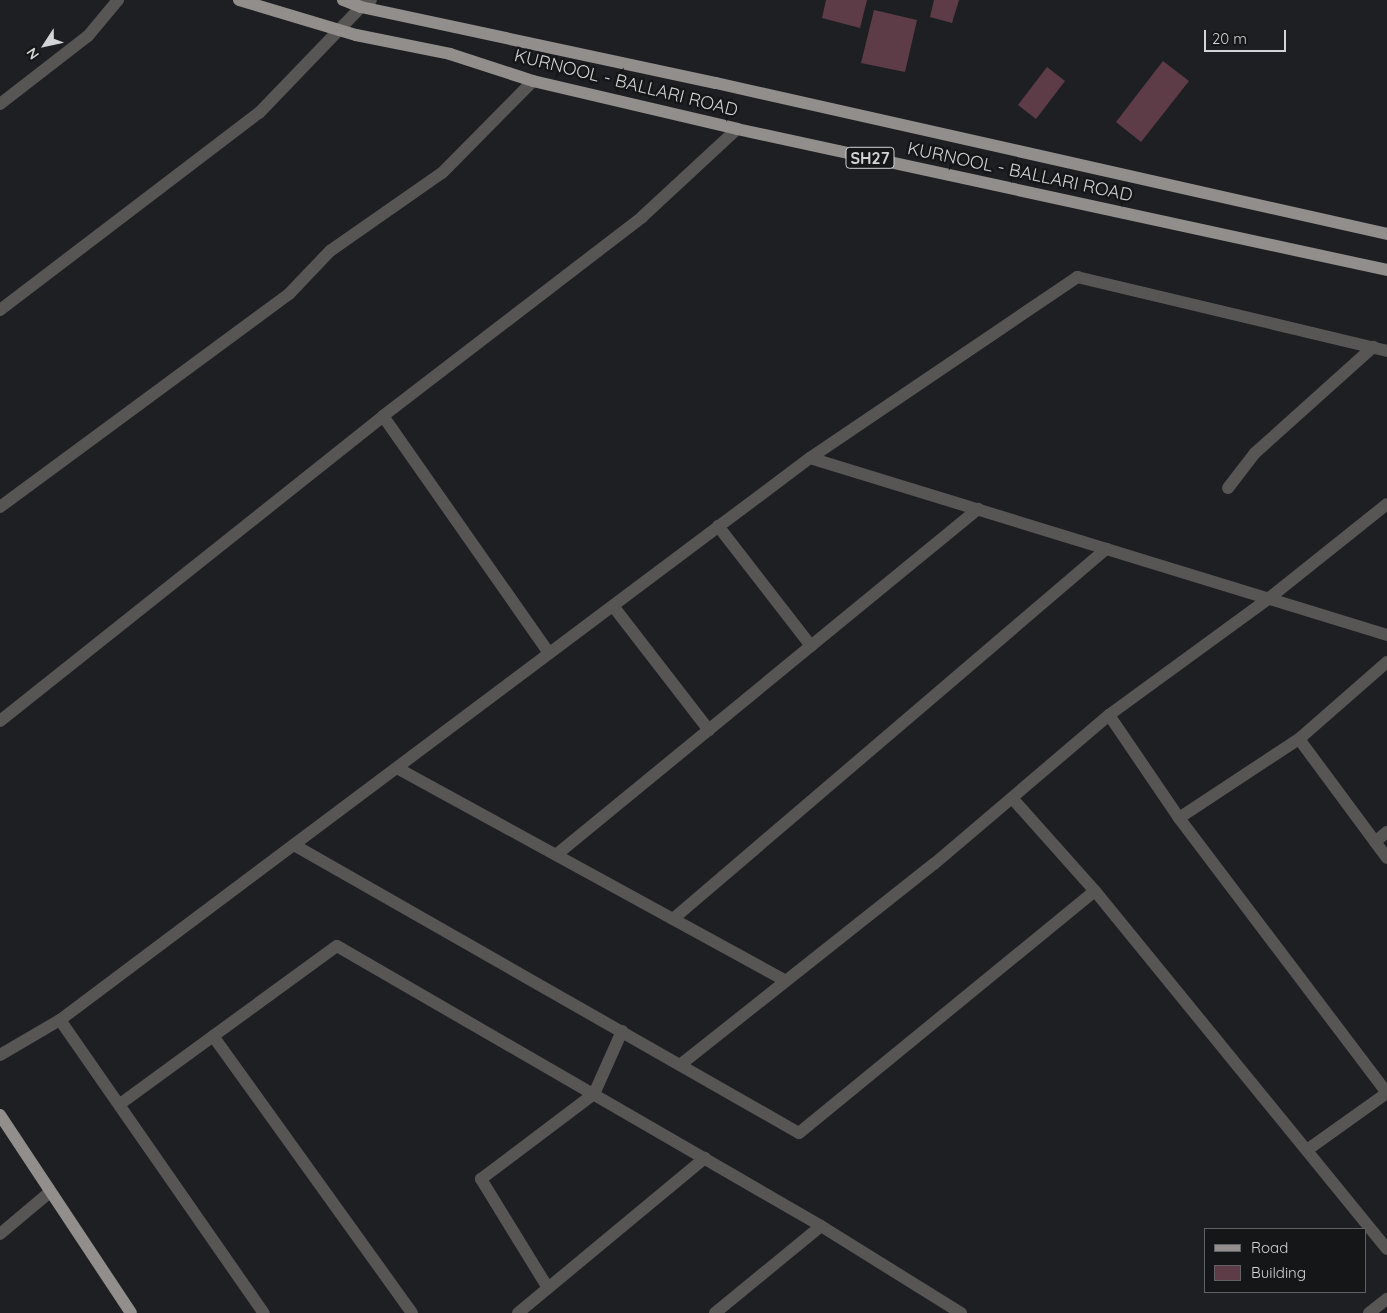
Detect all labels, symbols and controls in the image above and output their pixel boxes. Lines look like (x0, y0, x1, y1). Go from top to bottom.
north arrow (20, 20, 70, 70)
scale bar (1207, 20, 1290, 52)
text: 20 m (1212, 29, 1247, 48)
text: N (22, 44, 43, 63)
street label: KURNOOL - BALLARI ROAD (512, 45, 740, 121)
street label: KURNOOL - BALLARI ROAD (905, 138, 1135, 206)
road number: SH27 (845, 144, 895, 172)
legend (1204, 1228, 1367, 1293)
text: Road (1251, 1238, 1288, 1257)
text: Building (1251, 1263, 1306, 1282)

